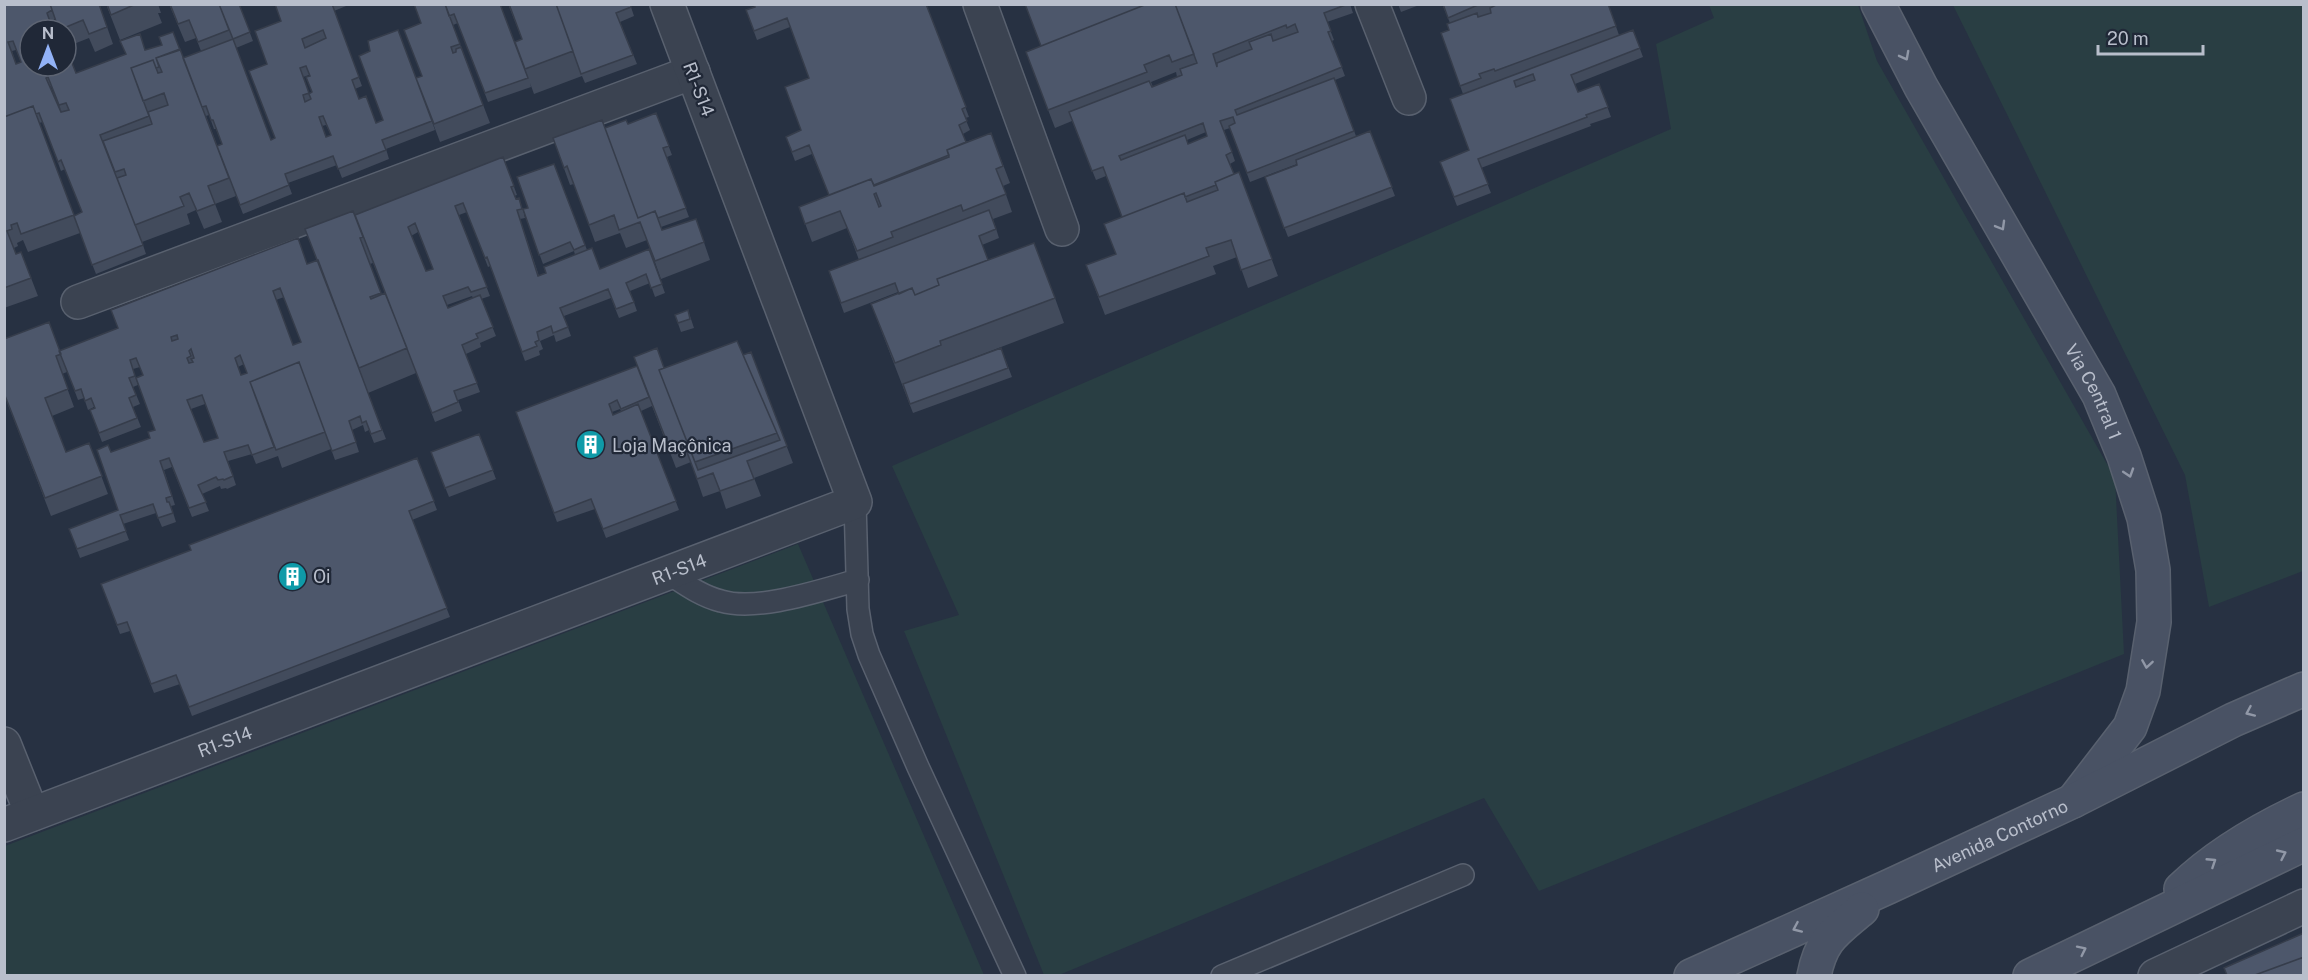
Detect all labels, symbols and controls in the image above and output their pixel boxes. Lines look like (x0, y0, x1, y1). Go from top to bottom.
north arrow (18, 18, 78, 78)
scale bar (2098, 18, 2203, 56)
text: N (42, 24, 54, 43)
text: 20 m (2107, 28, 2149, 49)
one-way arrow (1898, 50, 1909, 61)
street label: R1-S14 (679, 59, 719, 119)
one-way arrow (1994, 220, 2005, 230)
street label: Via Central 1 (2061, 340, 2127, 442)
building icon: Loja Maçônica (575, 429, 607, 461)
place label: Loja Maçônica (612, 435, 732, 456)
one-way arrow (2122, 467, 2135, 478)
street label: R1-S14 (649, 549, 709, 589)
building icon: Oi (276, 560, 308, 592)
place label: Oi (313, 566, 331, 587)
one-way arrow (2142, 660, 2154, 669)
one-way arrow (2245, 705, 2256, 717)
street label: R1-S14 (194, 721, 255, 761)
street label: Avenida Contorno (1928, 795, 2071, 876)
one-way arrow (2275, 850, 2286, 862)
one-way arrow (2205, 858, 2216, 869)
one-way arrow (1792, 921, 1803, 933)
one-way arrow (2076, 945, 2087, 957)

